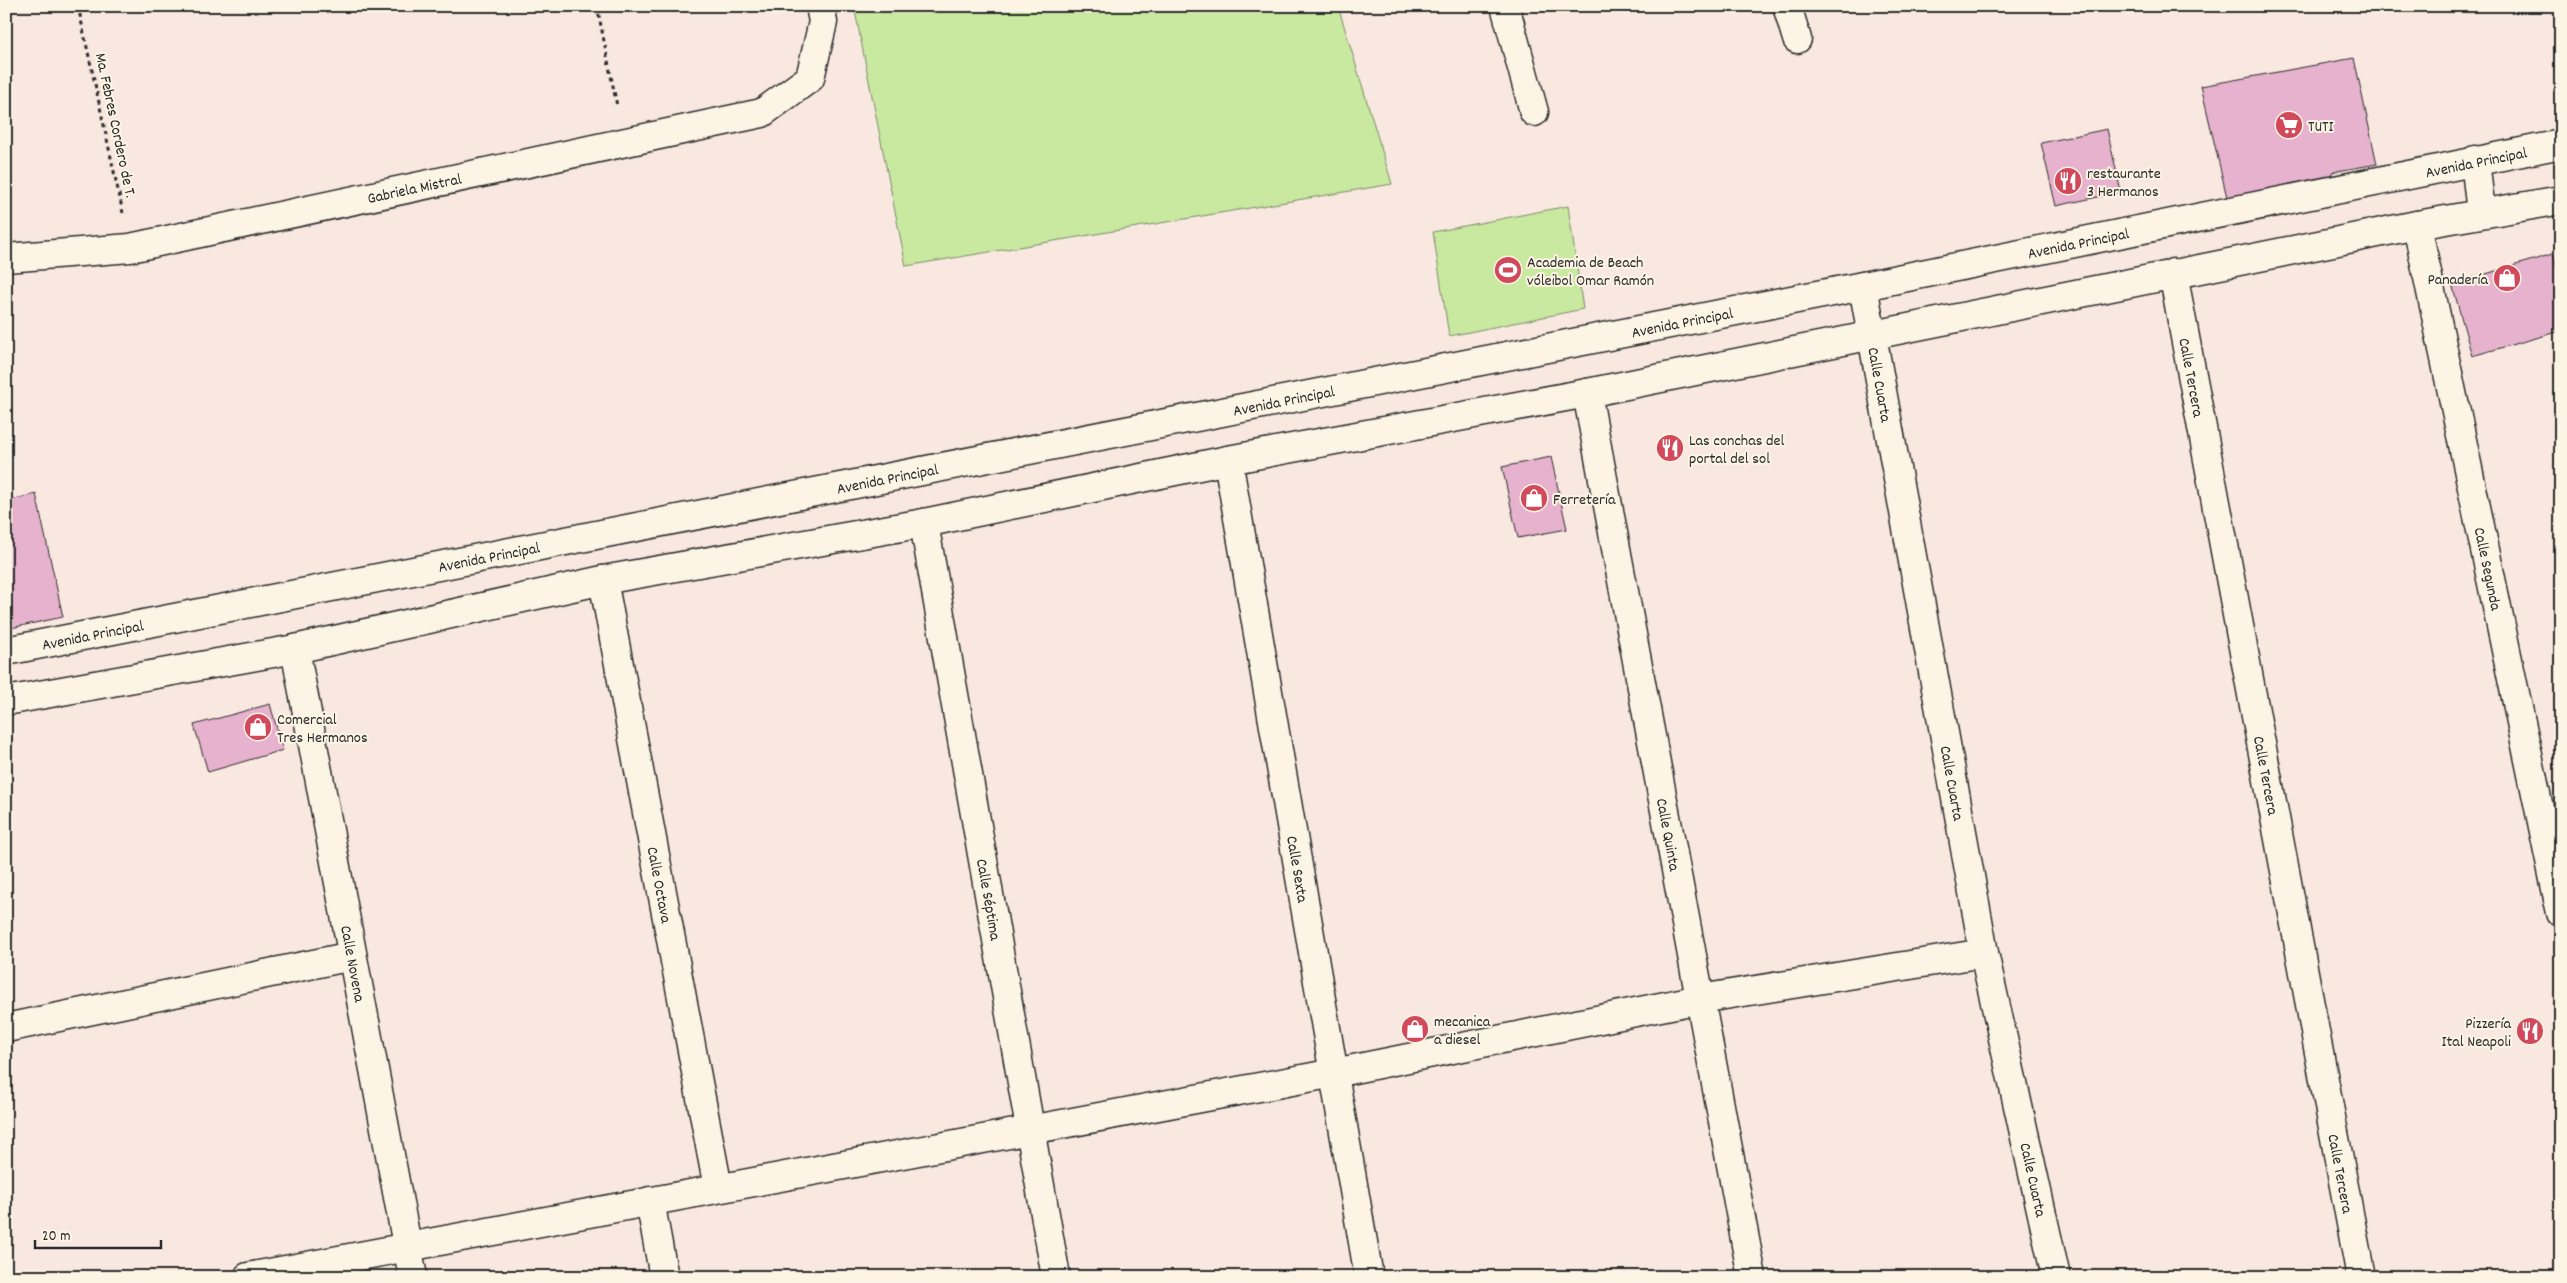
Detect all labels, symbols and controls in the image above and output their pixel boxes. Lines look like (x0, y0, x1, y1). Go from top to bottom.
street label: Ma. Febres Cordero de T. (88, 51, 141, 200)
supermarket icon: TUTI (2274, 110, 2304, 140)
place label: TUTI (2308, 116, 2334, 139)
street label: Avenida Principal (2424, 142, 2529, 185)
place label: restaurante 3 Hermanos (2087, 163, 2161, 204)
restaurant icon: restaurante 3 Hermanos (2053, 166, 2083, 196)
street label: Gabriela Mistral (366, 168, 464, 211)
street label: Avenida Principal (2026, 223, 2132, 266)
place label: Academia de Beach vóleibol Omar Ramón (1527, 252, 1654, 293)
sports icon: Academia de Beach vóleibol Omar Ramón (1493, 255, 1523, 285)
shop icon: Panadería (2492, 263, 2522, 293)
place label: Panadería (2427, 269, 2488, 292)
street label: Avenida Principal (1630, 303, 1735, 345)
street label: Calle Tercera (2171, 336, 2209, 420)
street label: Calle Cuarta (1860, 346, 1897, 424)
street label: Avenida Principal (1231, 381, 1337, 424)
place label: Las conchas del portal del sol (1689, 430, 1785, 471)
restaurant icon: Las conchas del portal del sol (1655, 433, 1685, 463)
street label: Avenida Principal (835, 459, 941, 501)
shop icon: Ferretería (1519, 483, 1549, 513)
place label: Ferretería (1553, 489, 1616, 512)
street label: Calle Segunda (2467, 525, 2506, 613)
street label: Avenida Principal (436, 537, 542, 580)
street label: Avenida Principal (40, 615, 146, 658)
place label: Comercial Tres Hermanos (277, 709, 368, 750)
shop icon: Comercial Tres Hermanos (243, 712, 273, 742)
street label: Calle Tercera (2246, 734, 2283, 818)
street label: Calle Cuarta (1933, 744, 1969, 823)
street label: Calle Quinta (1649, 796, 1685, 874)
street label: Calle Sexta (1279, 834, 1313, 905)
street label: Calle Octava (640, 845, 677, 926)
street label: Calle Séptima (969, 857, 1006, 943)
street label: Calle Novena (333, 924, 370, 1005)
place label: mecanica a diesel (1434, 1011, 1491, 1052)
place label: Pizzería Ital Neapoli (2441, 1013, 2511, 1054)
shop icon: mecanica a diesel (1400, 1014, 1430, 1044)
restaurant icon: Pizzería Ital Neapoli (2515, 1016, 2545, 1046)
street label: Calle Tercera (2320, 1132, 2358, 1216)
street label: Calle Cuarta (2013, 1141, 2051, 1220)
scale bar (35, 1218, 161, 1250)
text: 20 m (42, 1226, 70, 1248)

